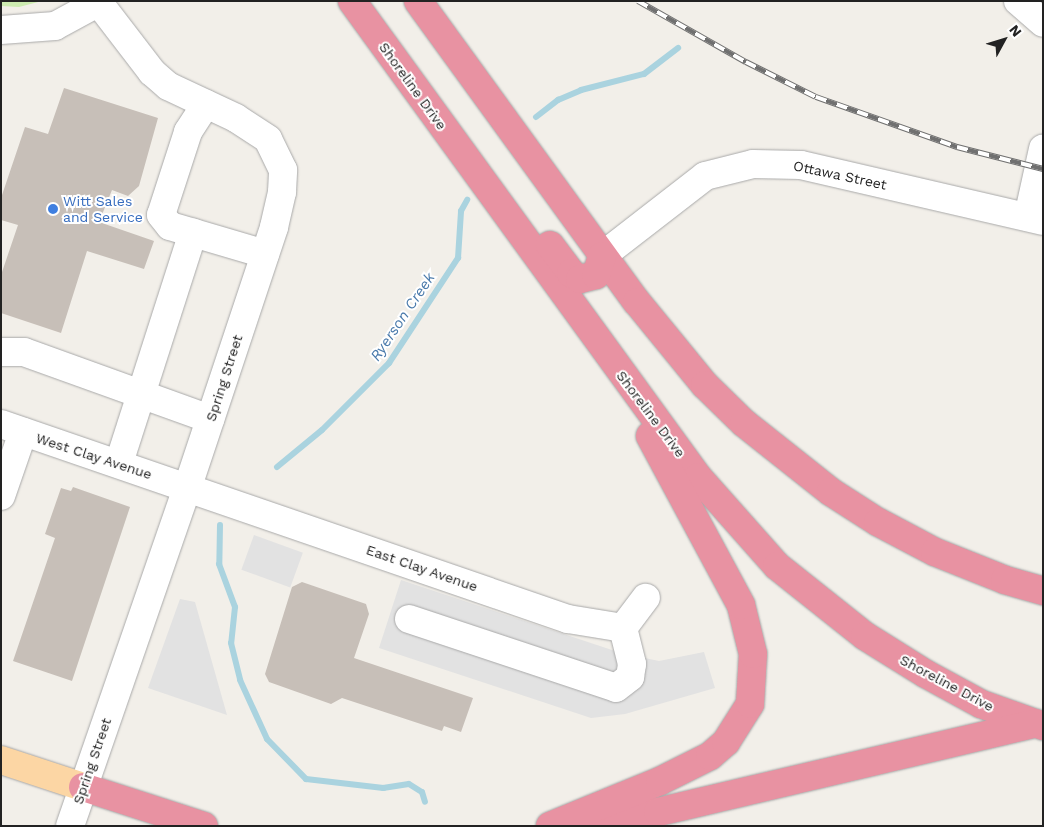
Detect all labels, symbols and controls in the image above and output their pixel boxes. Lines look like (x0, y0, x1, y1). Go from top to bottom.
north arrow (979, 15, 1029, 65)
text: N (1006, 21, 1025, 40)
street label: Shoreline Drive (376, 39, 450, 133)
street label: Ottawa Street (792, 157, 888, 193)
place label: Witt Sales and Service (63, 193, 143, 226)
marker: Witt Sales and Service (47, 203, 59, 215)
water label: Ryerson Creek (367, 270, 439, 364)
street label: Spring Street (202, 333, 246, 423)
street label: Shoreline Drive (613, 367, 689, 461)
street label: West Clay Avenue (33, 429, 155, 483)
street label: East Clay Avenue (364, 541, 480, 595)
street label: Shoreline Drive (897, 651, 997, 715)
street label: Spring Street (69, 716, 115, 806)

